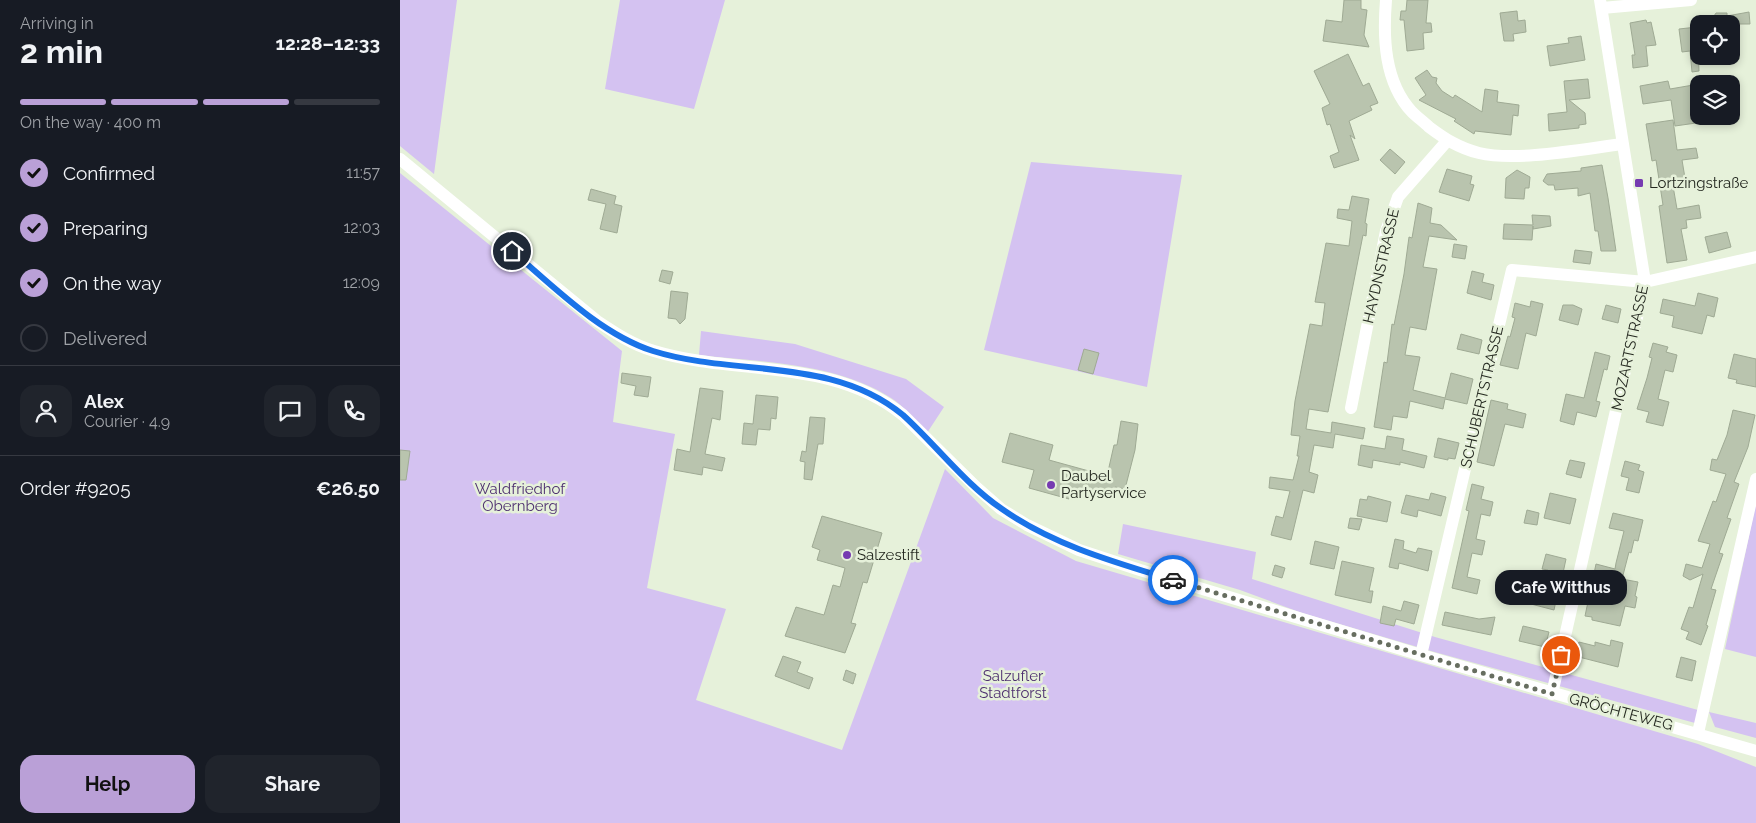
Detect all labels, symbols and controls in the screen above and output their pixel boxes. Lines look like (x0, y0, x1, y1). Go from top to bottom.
text: Arriving in (20, 14, 94, 33)
map controls (1690, 15, 1740, 125)
button: locate (1690, 15, 1740, 65)
text: 12:28–12:33 (276, 32, 380, 54)
text: 2 min (20, 33, 103, 70)
button: layers (1690, 75, 1740, 125)
text: On the way · 400 m (20, 113, 161, 132)
icon: check (20, 159, 48, 187)
text: Confirmed (63, 162, 155, 184)
text: 11:57 (346, 163, 380, 182)
place label: Lortzingstraße (1649, 174, 1748, 192)
marker: Lortzingstraße (1633, 177, 1645, 189)
street label: HAYDNSTRASSE (1359, 207, 1403, 325)
icon: check (20, 214, 48, 242)
text: Preparing (63, 217, 148, 239)
text: 12:03 (343, 218, 380, 237)
pin (491, 230, 533, 272)
icon: home (498, 237, 526, 265)
icon: check (20, 269, 48, 297)
text: On the way (63, 272, 162, 294)
text: 12:09 (343, 273, 380, 292)
street label: MOZARTSTRASSE (1608, 284, 1652, 412)
street label: SCHUBERTSTRASSE (1457, 324, 1507, 470)
text: Delivered (63, 327, 147, 349)
button: person (20, 385, 72, 437)
button: chat (264, 385, 316, 437)
button: phone (328, 385, 380, 437)
text: Alex (84, 390, 124, 412)
text: Courier · 4.9 (84, 412, 170, 431)
place label: Daubel Partyservice (1061, 467, 1146, 502)
text: Order #9205 (20, 477, 131, 499)
text: €26.50 (316, 477, 380, 499)
marker: Daubel Partyservice (1045, 479, 1057, 491)
park label: Waldfriedhof Obernberg (475, 480, 566, 515)
place label: Salzestift (857, 546, 920, 564)
marker: Salzestift (841, 549, 853, 561)
courier (1148, 555, 1198, 605)
icon: car (1159, 566, 1187, 594)
callout: Cafe Witthus (1495, 570, 1627, 605)
text: Cafe Witthus (1511, 578, 1611, 597)
pin (1540, 634, 1582, 676)
icon: bag (1547, 641, 1575, 669)
park label: Salzufler Stadtforst (979, 667, 1047, 702)
street label: GRÖCHTEWEG (1567, 689, 1675, 735)
button: Help (20, 755, 195, 813)
button: Share (205, 755, 380, 813)

